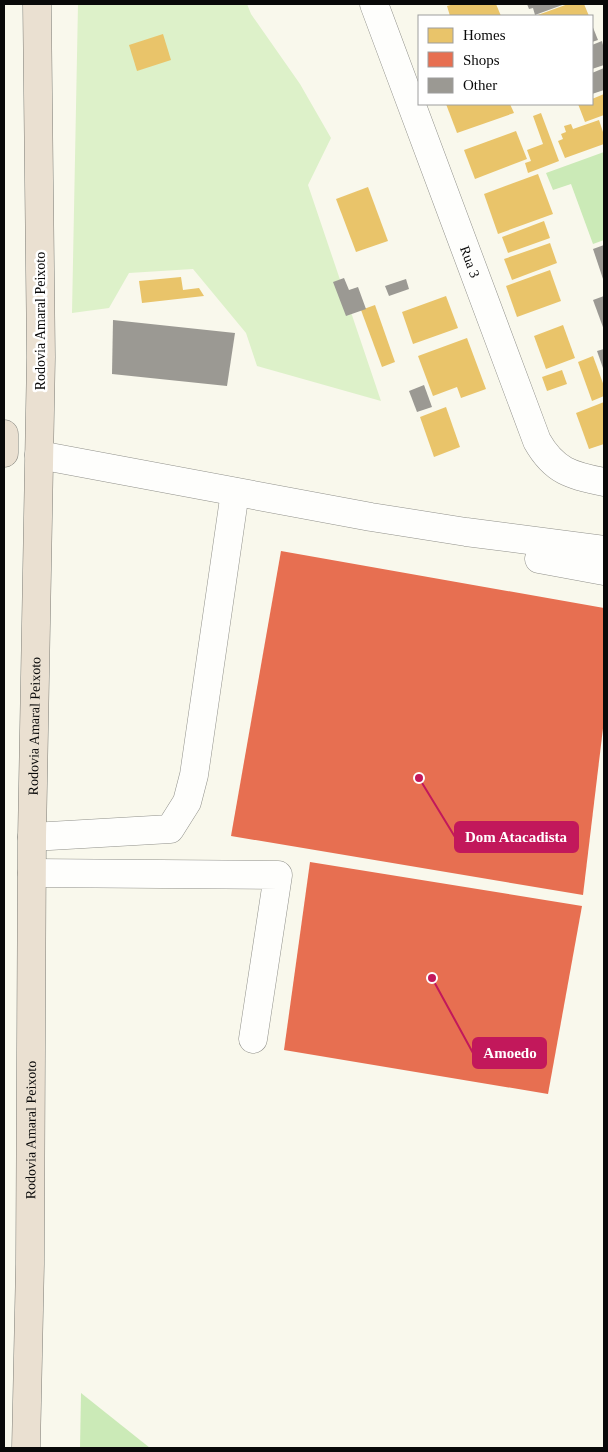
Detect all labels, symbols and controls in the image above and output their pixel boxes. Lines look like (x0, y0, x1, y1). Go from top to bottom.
legend (418, 15, 593, 105)
text: Homes (463, 27, 506, 43)
text: Shops (463, 52, 500, 68)
text: Other (463, 77, 497, 93)
street label: Rua 3 (457, 244, 483, 280)
street label: Rodovia Amaral Peixoto (33, 252, 48, 390)
street label: Rodovia Amaral Peixoto (25, 657, 43, 795)
callout: Dom Atacadista (455, 822, 578, 852)
text: Dom Atacadista (465, 829, 568, 845)
callout: Amoedo (473, 1038, 546, 1068)
text: Amoedo (483, 1045, 537, 1061)
street label: Rodovia Amaral Peixoto (23, 1061, 38, 1199)

